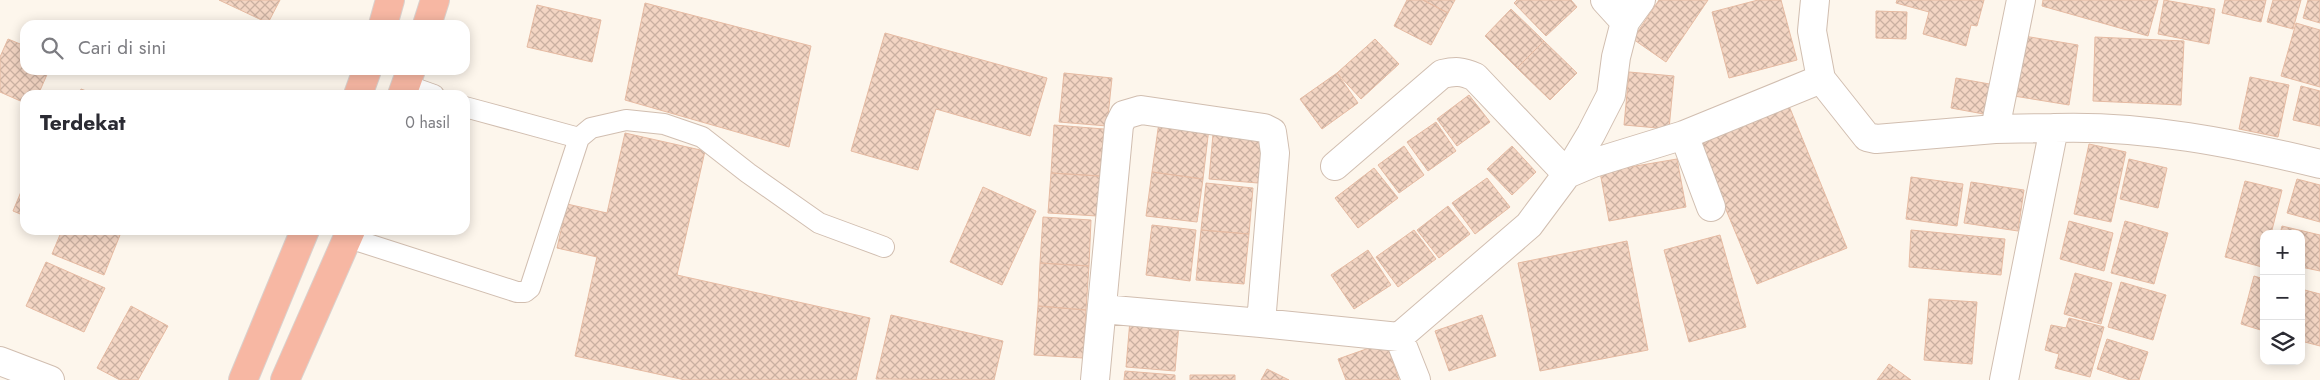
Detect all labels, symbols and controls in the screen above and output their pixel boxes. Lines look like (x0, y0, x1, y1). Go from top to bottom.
search box (20, 20, 470, 75)
icon: search (38, 34, 66, 62)
text: Cari di sini (78, 34, 166, 61)
text: Terdekat (40, 108, 125, 138)
text: 0 hasil (405, 111, 450, 134)
map controls (2260, 230, 2305, 365)
button: + (2260, 230, 2305, 275)
button: − (2260, 275, 2305, 320)
button: layers (2260, 320, 2305, 365)

